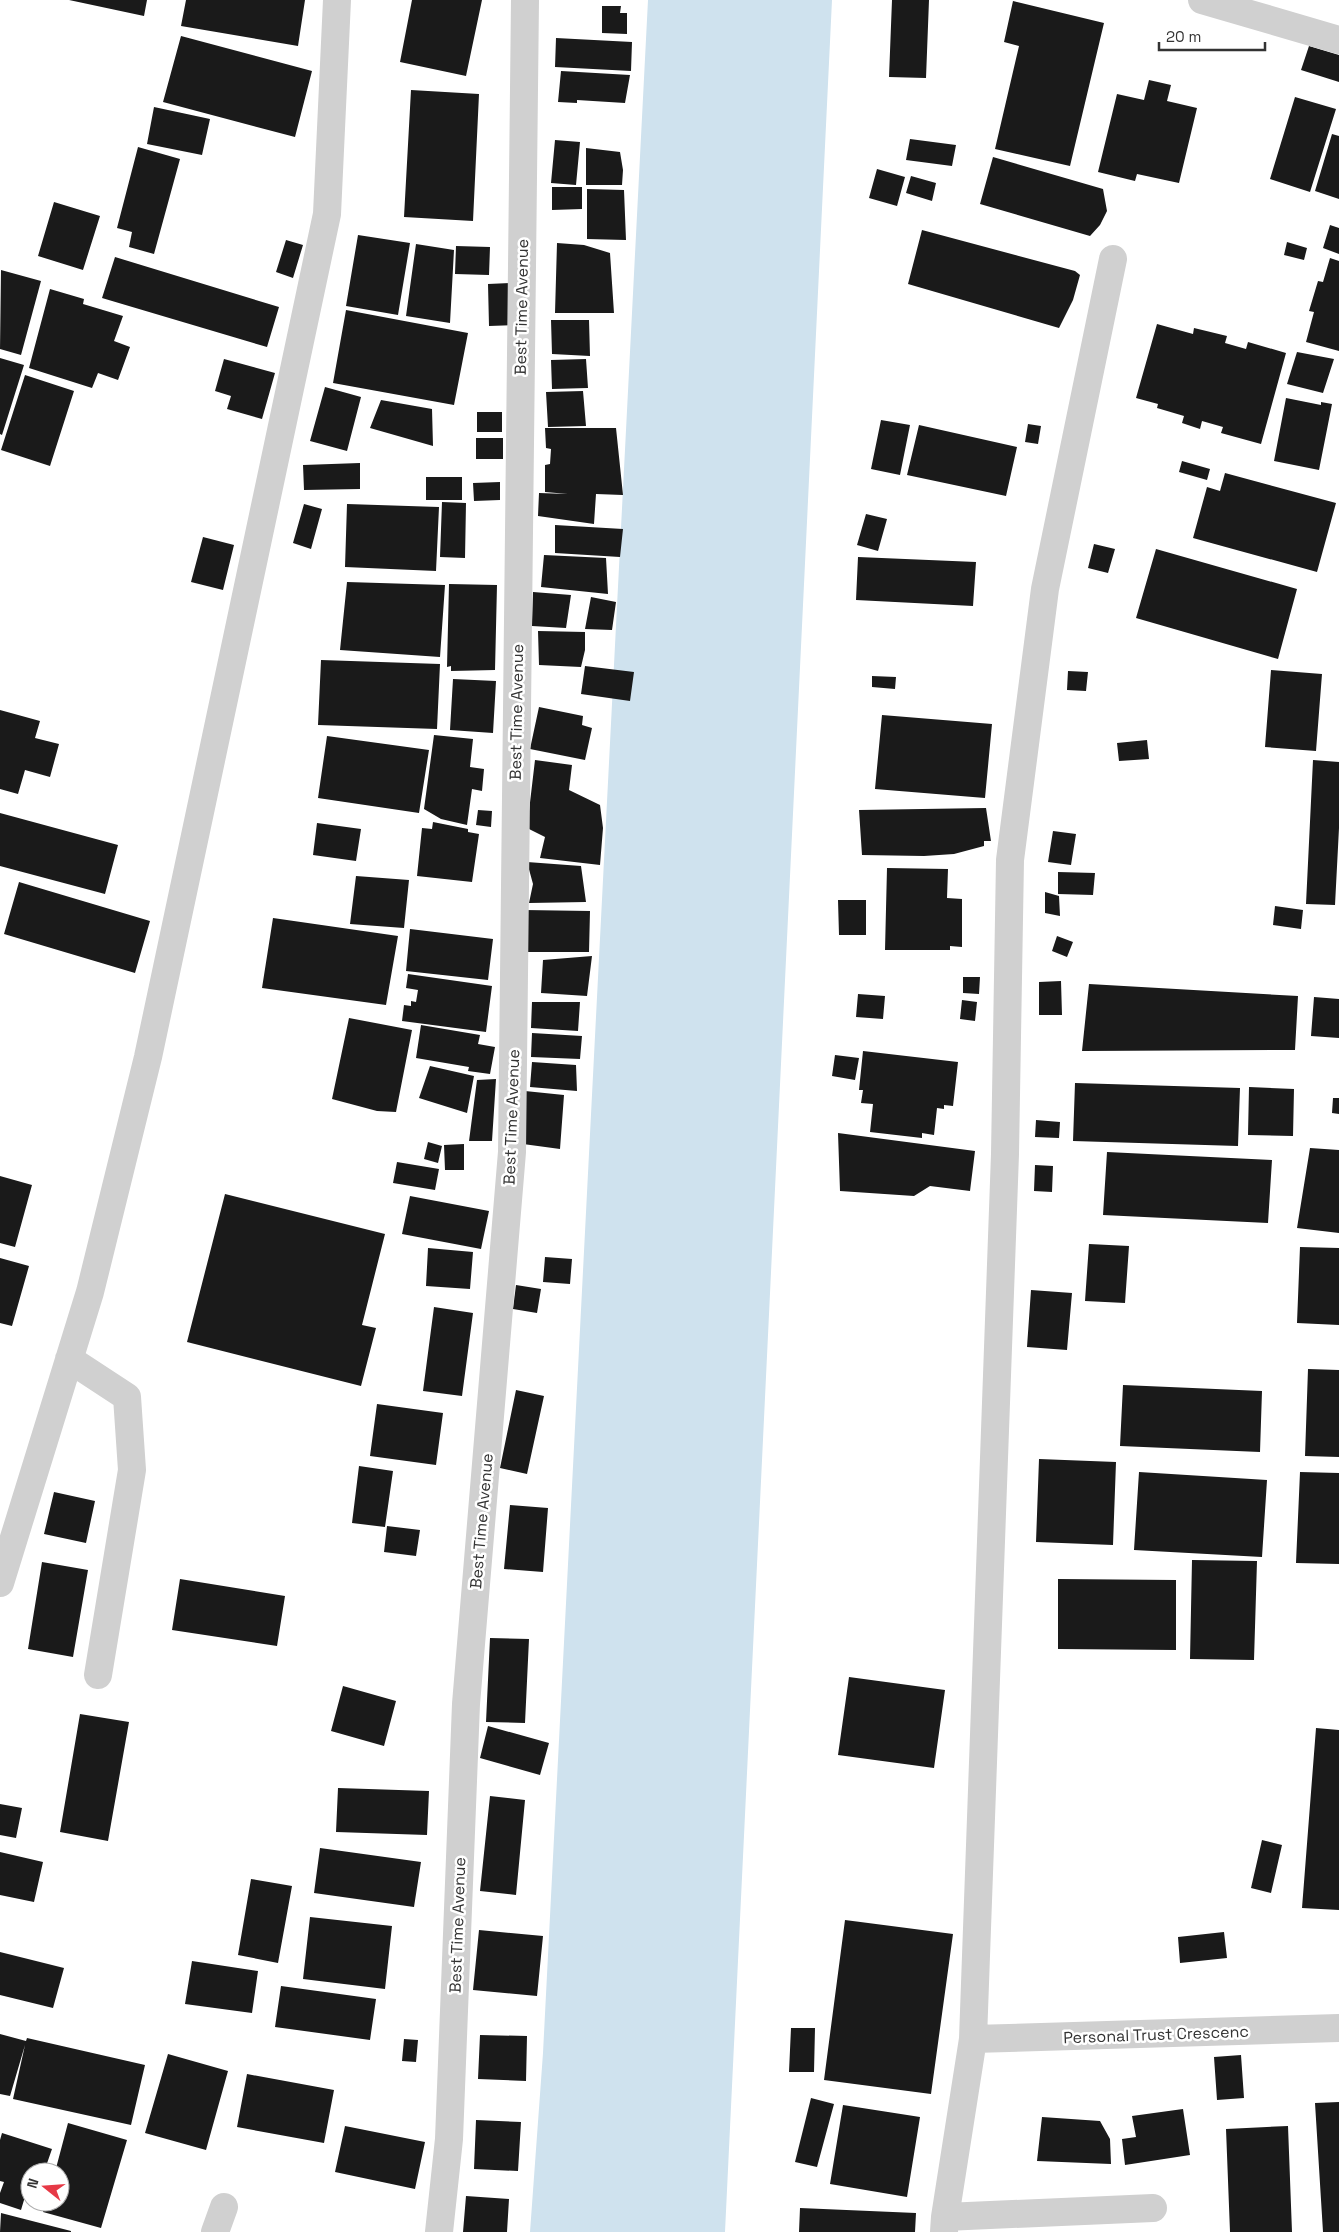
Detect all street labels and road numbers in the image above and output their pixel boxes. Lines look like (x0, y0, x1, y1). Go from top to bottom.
street label: Best Time Avenue (510, 239, 533, 375)
street label: Best Time Avenue (505, 644, 528, 780)
street label: Best Time Avenue (499, 1049, 524, 1185)
street label: Best Time Avenue (465, 1452, 498, 1590)
street label: Best Time Avenue (445, 1857, 470, 1993)
street label: Personal Trust Crescenc (1063, 2021, 1249, 2048)

